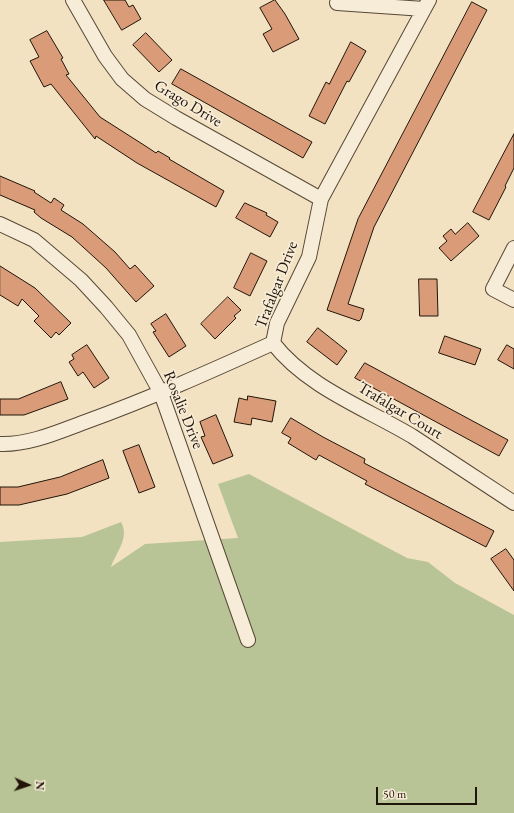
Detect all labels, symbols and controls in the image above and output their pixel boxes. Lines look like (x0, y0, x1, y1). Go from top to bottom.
street label: Grago Drive (151, 76, 225, 132)
street label: Trafalgar Drive (252, 239, 302, 331)
street label: Rosalie Drive (159, 368, 207, 452)
street label: Trafalgar Court (354, 378, 446, 444)
north arrow (8, 765, 48, 805)
scale bar (378, 779, 479, 805)
text: N (33, 781, 47, 790)
text: 50 m (383, 786, 406, 802)

